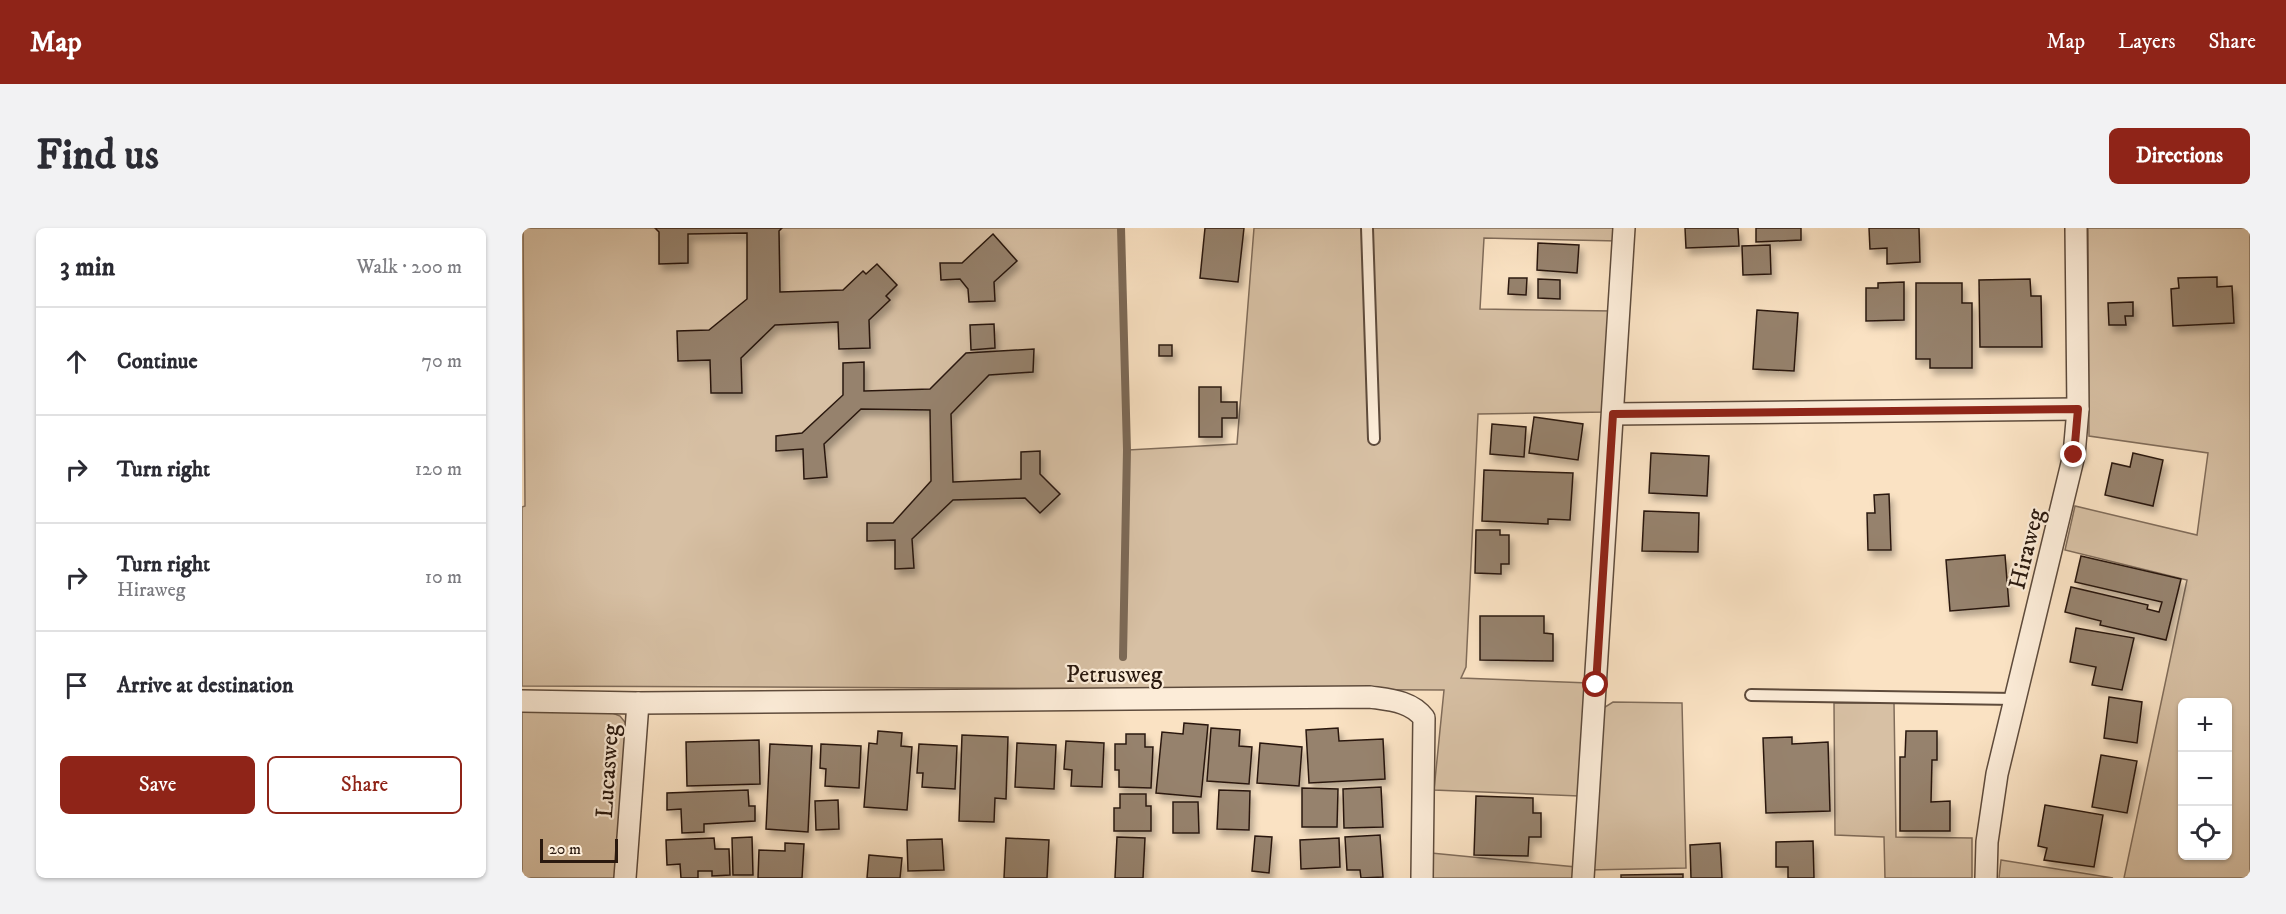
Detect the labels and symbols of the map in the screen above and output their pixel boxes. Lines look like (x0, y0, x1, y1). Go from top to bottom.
route end (2060, 441, 2086, 467)
street label: Hiraweg (2002, 505, 2052, 593)
street label: Petrusweg (1066, 660, 1163, 690)
route start (1582, 671, 1608, 697)
street label: Lucasweg (590, 723, 626, 819)
scale bar (540, 836, 618, 864)

